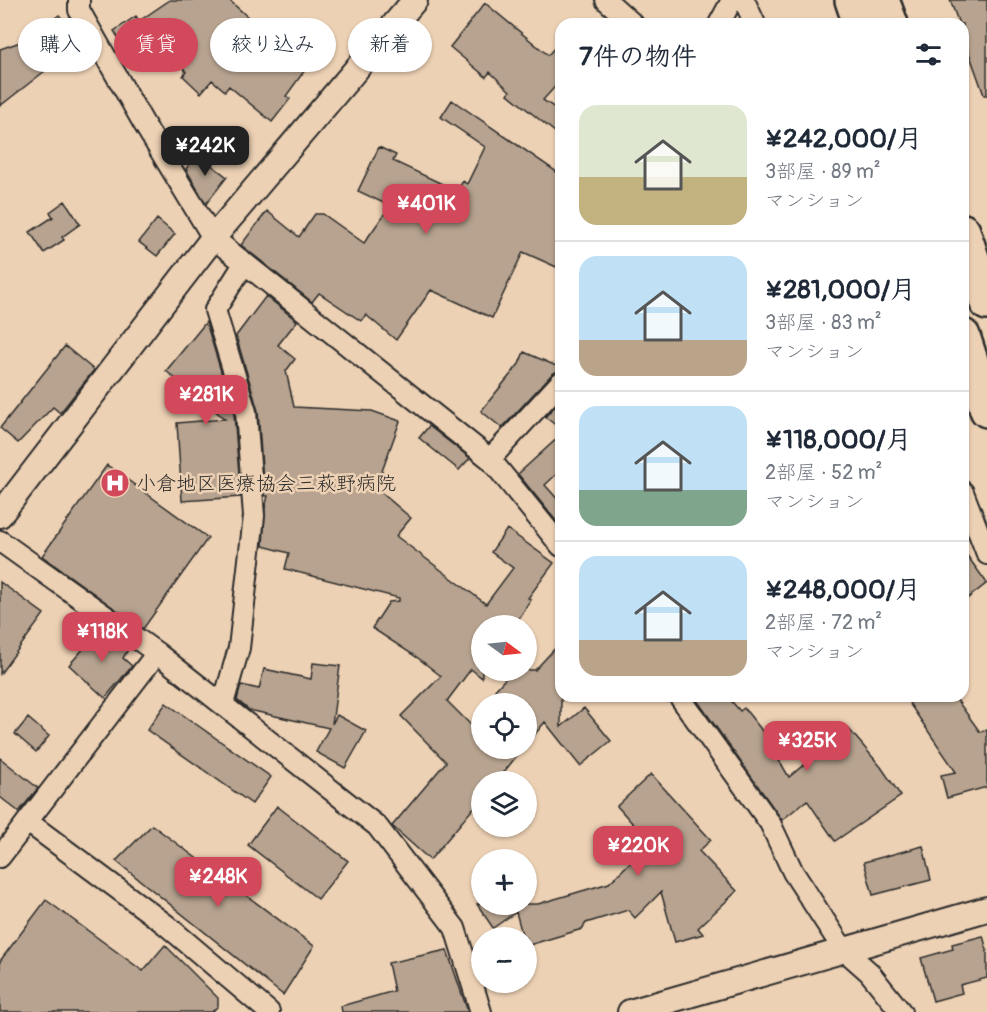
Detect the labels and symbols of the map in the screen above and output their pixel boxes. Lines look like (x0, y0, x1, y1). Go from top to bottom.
pin: ¥242K (163, 126, 247, 177)
pin: ¥401K (384, 184, 468, 235)
pin: ¥281K (164, 375, 248, 426)
hospital icon: 小倉地区医療協会三萩野病院 (99, 467, 131, 499)
place label: 小倉地区医療協会三萩野病院 (136, 471, 396, 496)
pin: ¥118K (60, 612, 144, 663)
north arrow (471, 615, 537, 681)
pin: ¥325K (765, 721, 849, 772)
pin: ¥220K (596, 826, 680, 877)
pin: ¥248K (176, 857, 260, 908)

